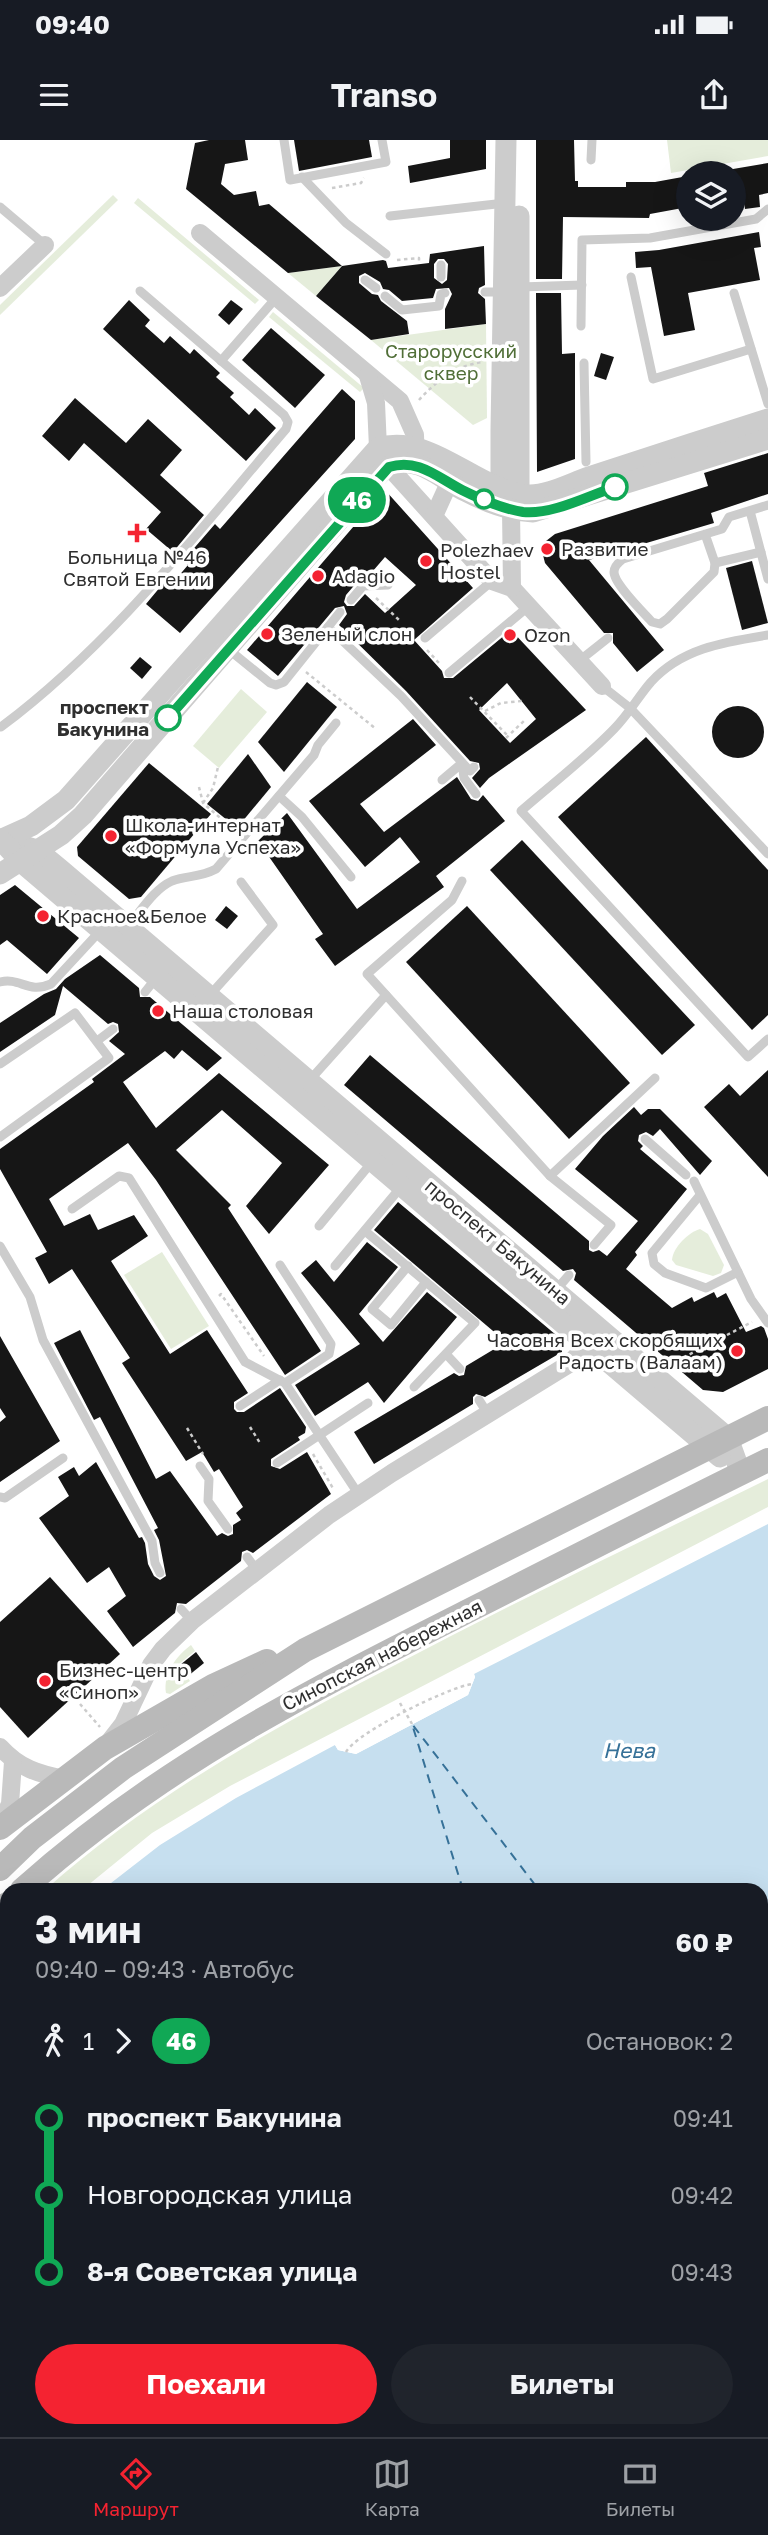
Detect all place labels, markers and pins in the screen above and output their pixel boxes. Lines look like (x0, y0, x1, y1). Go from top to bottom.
unlabelled marker (602, 474, 628, 500)
unlabelled marker (474, 489, 494, 509)
marker: Больница №46 Святой Евгении (127, 523, 147, 543)
place label: Развитие (561, 537, 648, 560)
place label: Polezhaev Hostel (440, 538, 534, 583)
marker: Развитие (539, 541, 555, 557)
place label: Больница №46 Святой Евгении (63, 545, 211, 590)
marker: Polezhaev Hostel (418, 553, 434, 569)
place label: Adagio (332, 564, 395, 587)
marker: Adagio (310, 568, 326, 584)
place label: Зеленый слон (281, 622, 412, 645)
place label: Ozon (524, 623, 571, 646)
marker: Зеленый слон (259, 626, 275, 642)
marker: Ozon (502, 627, 518, 643)
place label: проспект Бакунина (57, 695, 149, 740)
marker: проспект Бакунина (155, 705, 181, 731)
place label: Школа-интернат «Формула Успеха» (125, 813, 301, 858)
marker: Школа-интернат «Формула Успеха» (103, 828, 119, 844)
place label: Красное&Белое (57, 904, 207, 927)
marker: Красное&Белое (35, 908, 51, 924)
place label: Наша столовая (172, 999, 314, 1022)
marker: Наша столовая (150, 1003, 166, 1019)
place label: Часовня Всех скорбящих Радость (Валаам) (487, 1328, 723, 1373)
marker: Часовня Всех скорбящих Радость (Валаам) (729, 1343, 745, 1359)
place label: Бизнес-центр «Синоп» (59, 1658, 189, 1703)
marker: Бизнес-центр «Синоп» (37, 1673, 53, 1689)

